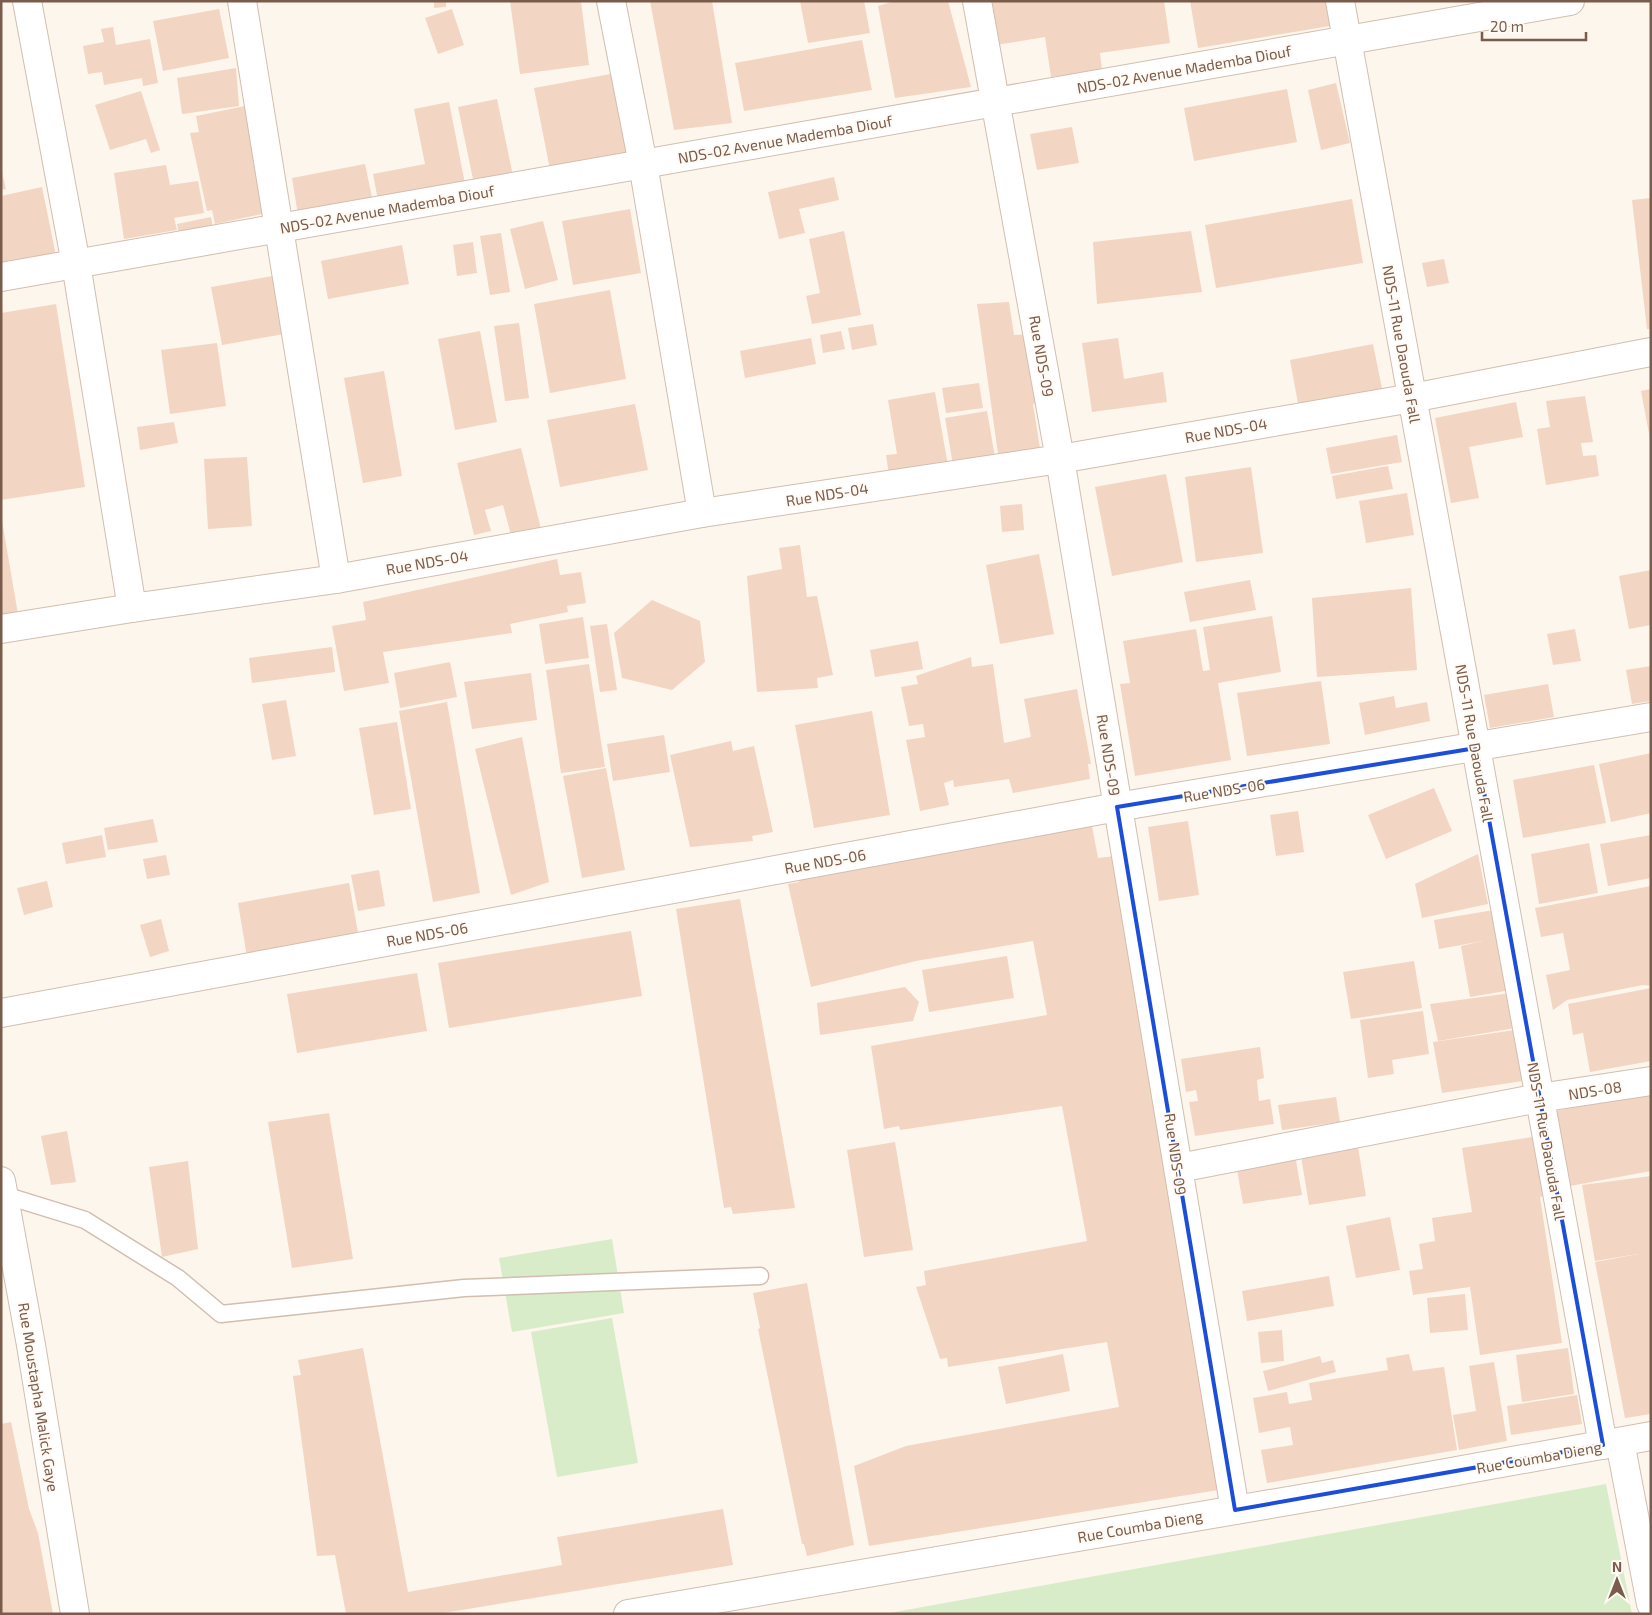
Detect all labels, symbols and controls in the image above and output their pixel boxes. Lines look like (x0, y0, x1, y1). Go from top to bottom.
scale bar (1482, 10, 1586, 42)
text: 20 m (1490, 17, 1524, 35)
street label: NDS-02 Avenue Mademba Diouf (1075, 41, 1293, 97)
street label: NDS-02 Avenue Mademba Diouf (676, 111, 894, 167)
street label: NDS-02 Avenue Mademba Diouf (278, 181, 496, 237)
street label: NDS-11 Rue Daouda Fall (1379, 264, 1425, 425)
street label: Rue NDS-09 (1026, 314, 1058, 398)
street label: Rue NDS-04 (1183, 414, 1269, 446)
street label: Rue NDS-04 (785, 479, 869, 509)
street label: Rue NDS-04 (384, 546, 470, 578)
street label: NDS-11 Rue Daouda Fall (1452, 663, 1498, 824)
street label: Rue NDS-09 (1094, 713, 1124, 797)
street label: Rue NDS-06 (1182, 775, 1266, 805)
street label: Rue NDS-06 (783, 845, 867, 877)
street label: Rue NDS-06 (385, 918, 469, 950)
street label: NDS-11 Rue Daouda Fall (1524, 1061, 1570, 1222)
street label: NDS-08 (1567, 1077, 1623, 1103)
street label: Rue NDS-09 (1161, 1112, 1191, 1196)
street label: Rue Moustapha Malick Gaye (15, 1301, 63, 1493)
street label: Rue Coumba Dieng (1475, 1437, 1604, 1477)
street label: Rue Coumba Dieng (1076, 1506, 1205, 1546)
north arrow (1592, 1555, 1642, 1605)
text: N (1612, 1558, 1622, 1575)

